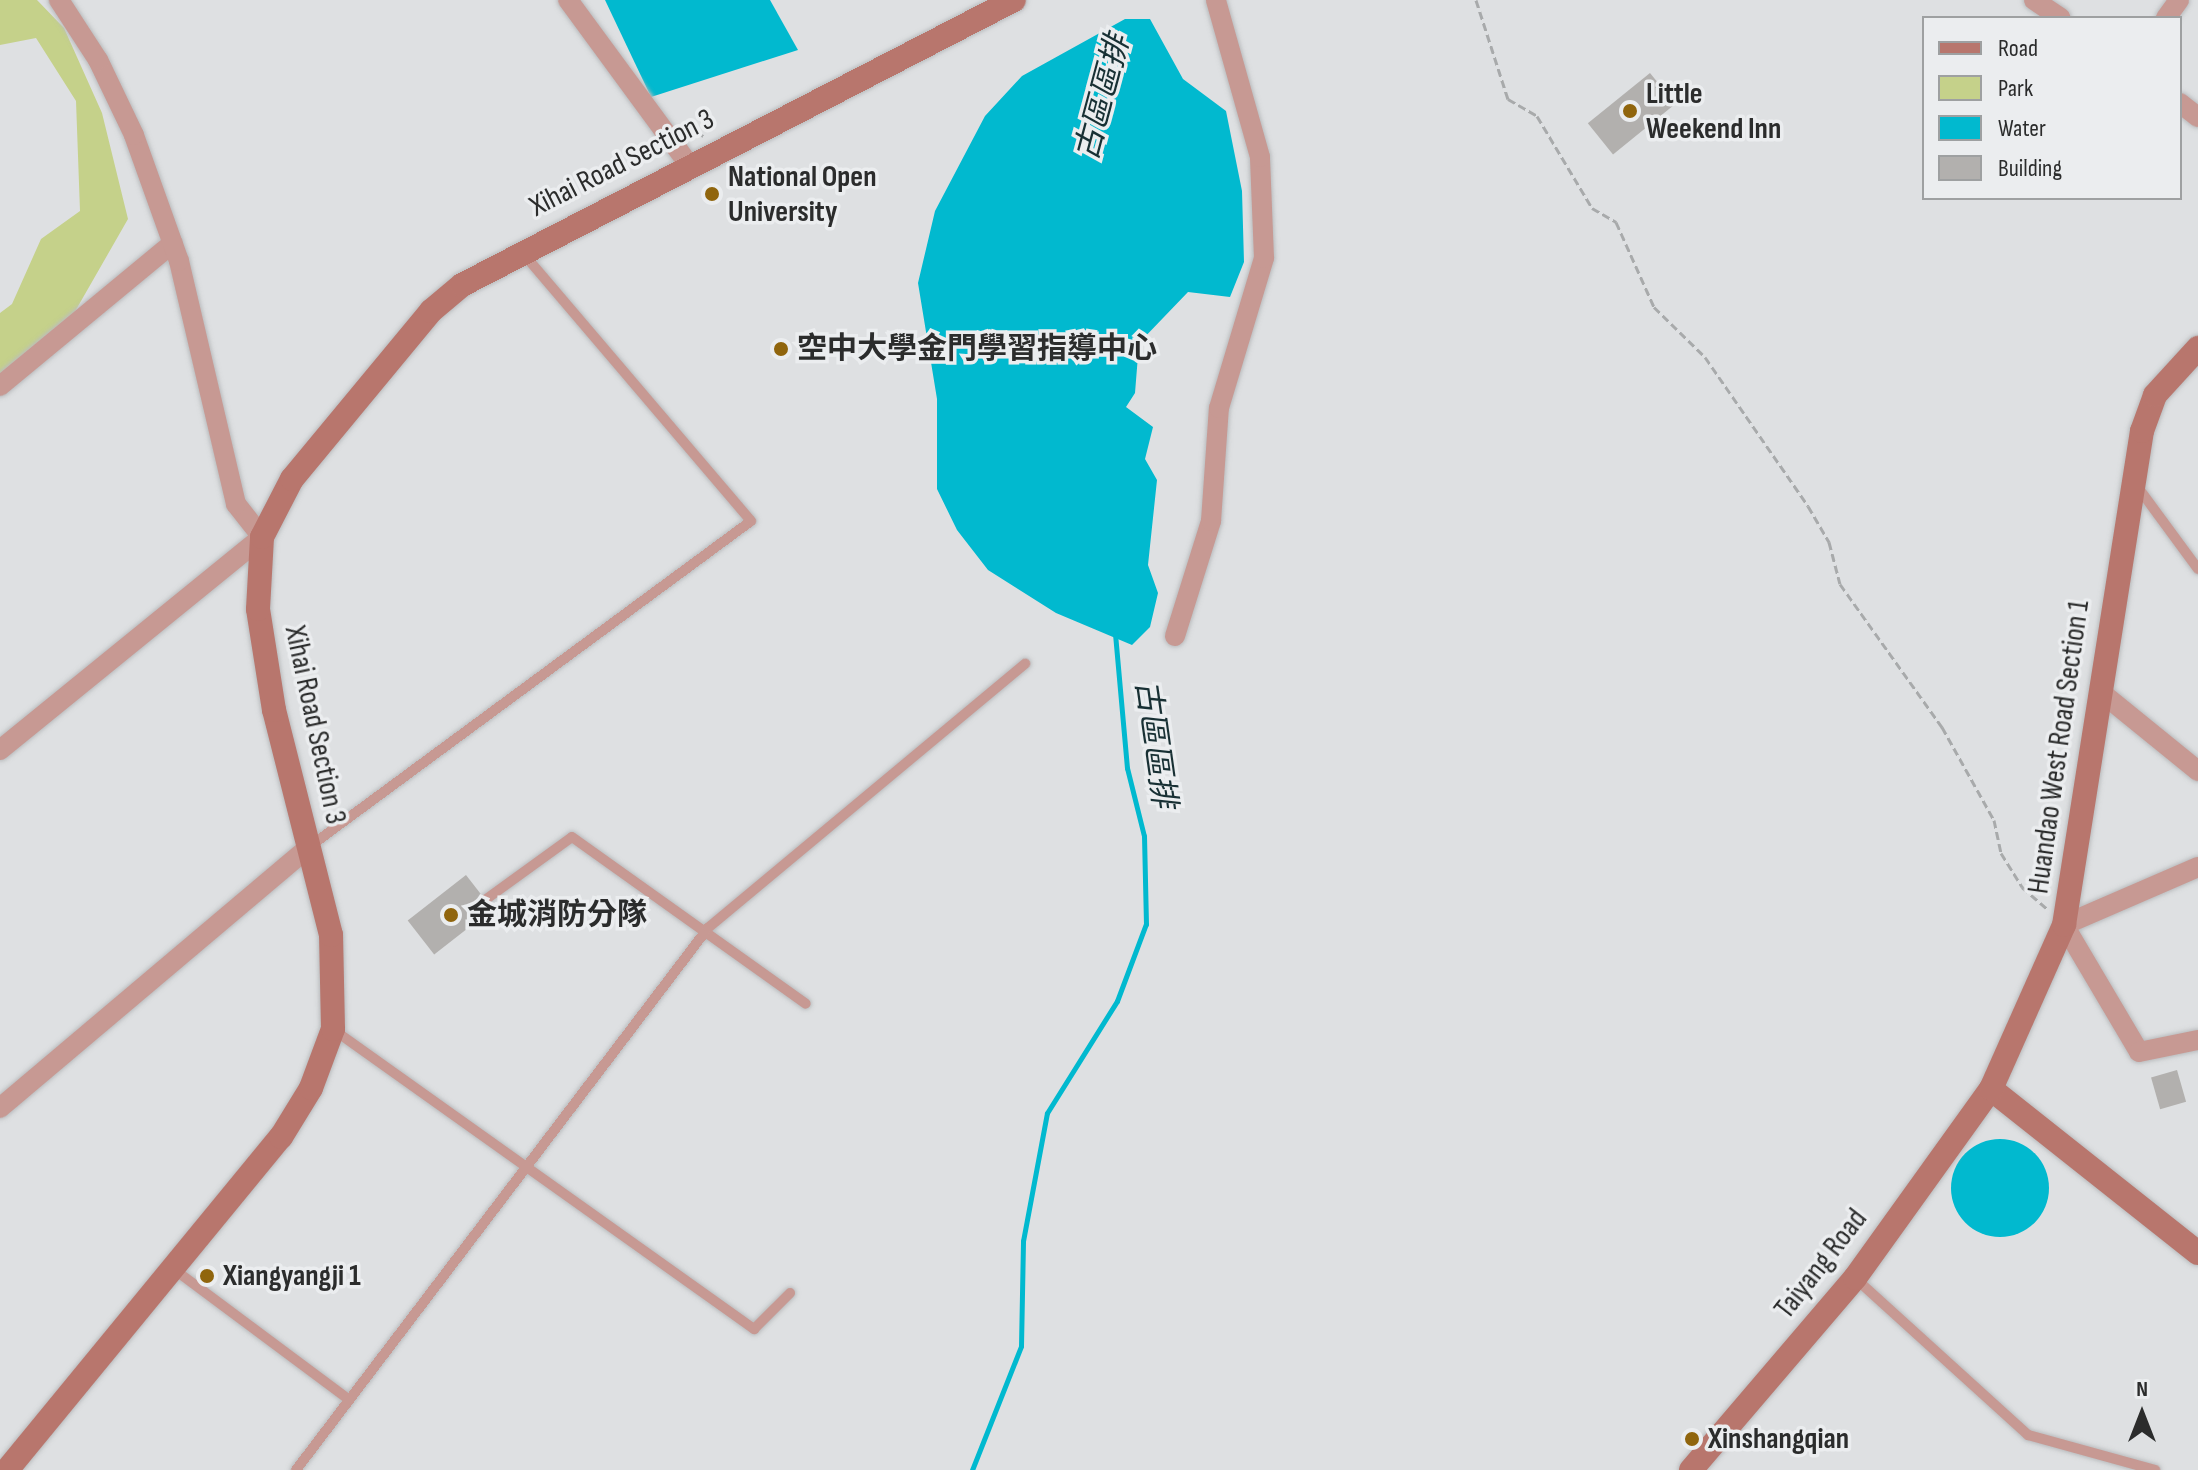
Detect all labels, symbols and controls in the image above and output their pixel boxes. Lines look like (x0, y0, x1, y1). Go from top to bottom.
legend (1922, 16, 2182, 200)
water label: 古區區排 (1069, 31, 1139, 165)
text: Road (1998, 34, 2038, 63)
text: Park (1998, 74, 2033, 103)
place label: Little Weekend Inn (1646, 76, 1781, 146)
street label: Xihai Road Section 3 (524, 101, 720, 225)
marker: Little Weekend Inn (1621, 102, 1639, 120)
text: Water (1998, 114, 2046, 143)
text: Building (1998, 154, 2062, 183)
place label: National Open University (728, 159, 876, 230)
marker: National Open University (703, 185, 721, 203)
place label: 空中大學金門學習指導中心 (797, 331, 1157, 367)
marker: 空中大學金門學習指導中心 (772, 340, 790, 358)
street label: Huandao West Road Section 1 (2021, 598, 2097, 896)
street label: Xihai Road Section 3 (276, 623, 354, 827)
water label: 古區區排 (1126, 678, 1182, 810)
place label: 金城消防分隊 (467, 897, 647, 933)
marker: 金城消防分隊 (442, 906, 460, 924)
street label: Taiyang Road (1767, 1202, 1875, 1326)
place label: Xiangyangji 1 (223, 1258, 361, 1294)
marker: Xiangyangji 1 (198, 1267, 216, 1285)
north arrow (2102, 1374, 2182, 1454)
text: N (2136, 1376, 2148, 1403)
place label: Xinshangqian (1708, 1421, 1849, 1457)
marker: Xinshangqian (1683, 1430, 1701, 1448)

